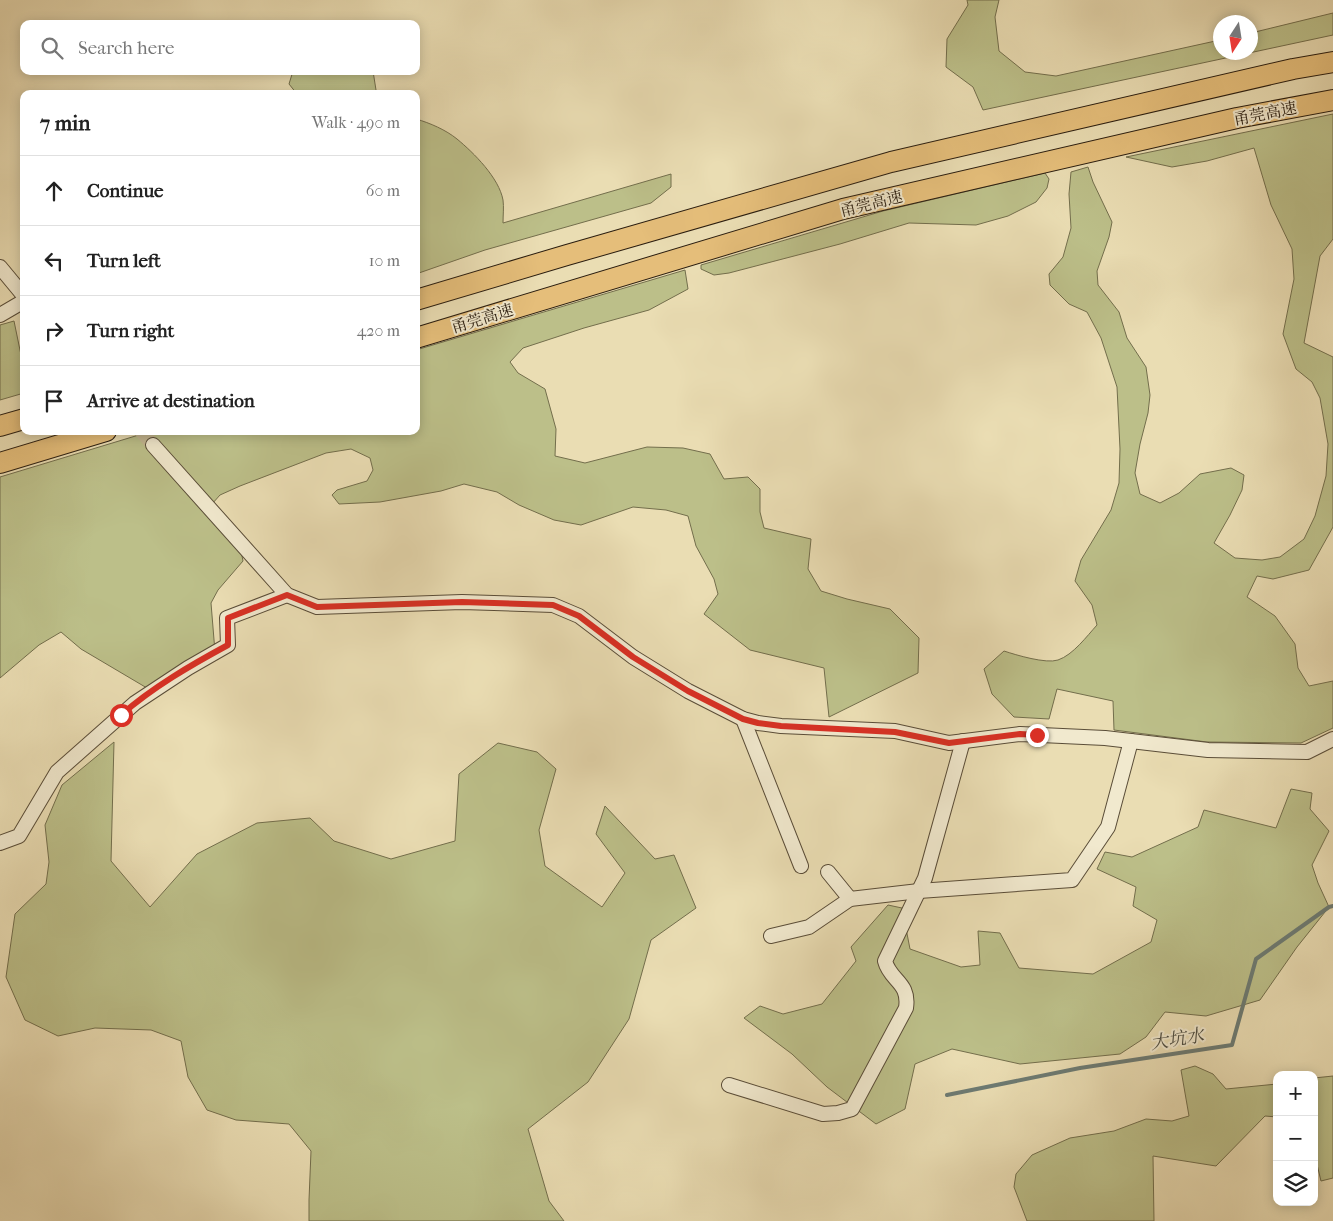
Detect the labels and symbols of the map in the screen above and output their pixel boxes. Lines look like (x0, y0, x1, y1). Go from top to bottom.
north arrow (1213, 15, 1258, 60)
street label: 甬莞高速 (1232, 98, 1298, 129)
street label: 甬莞高速 (838, 187, 904, 220)
street label: 甬莞高速 (449, 300, 516, 337)
route start (110, 704, 133, 727)
route end (1026, 724, 1049, 747)
water label: 大坑水 (1149, 1025, 1207, 1054)

